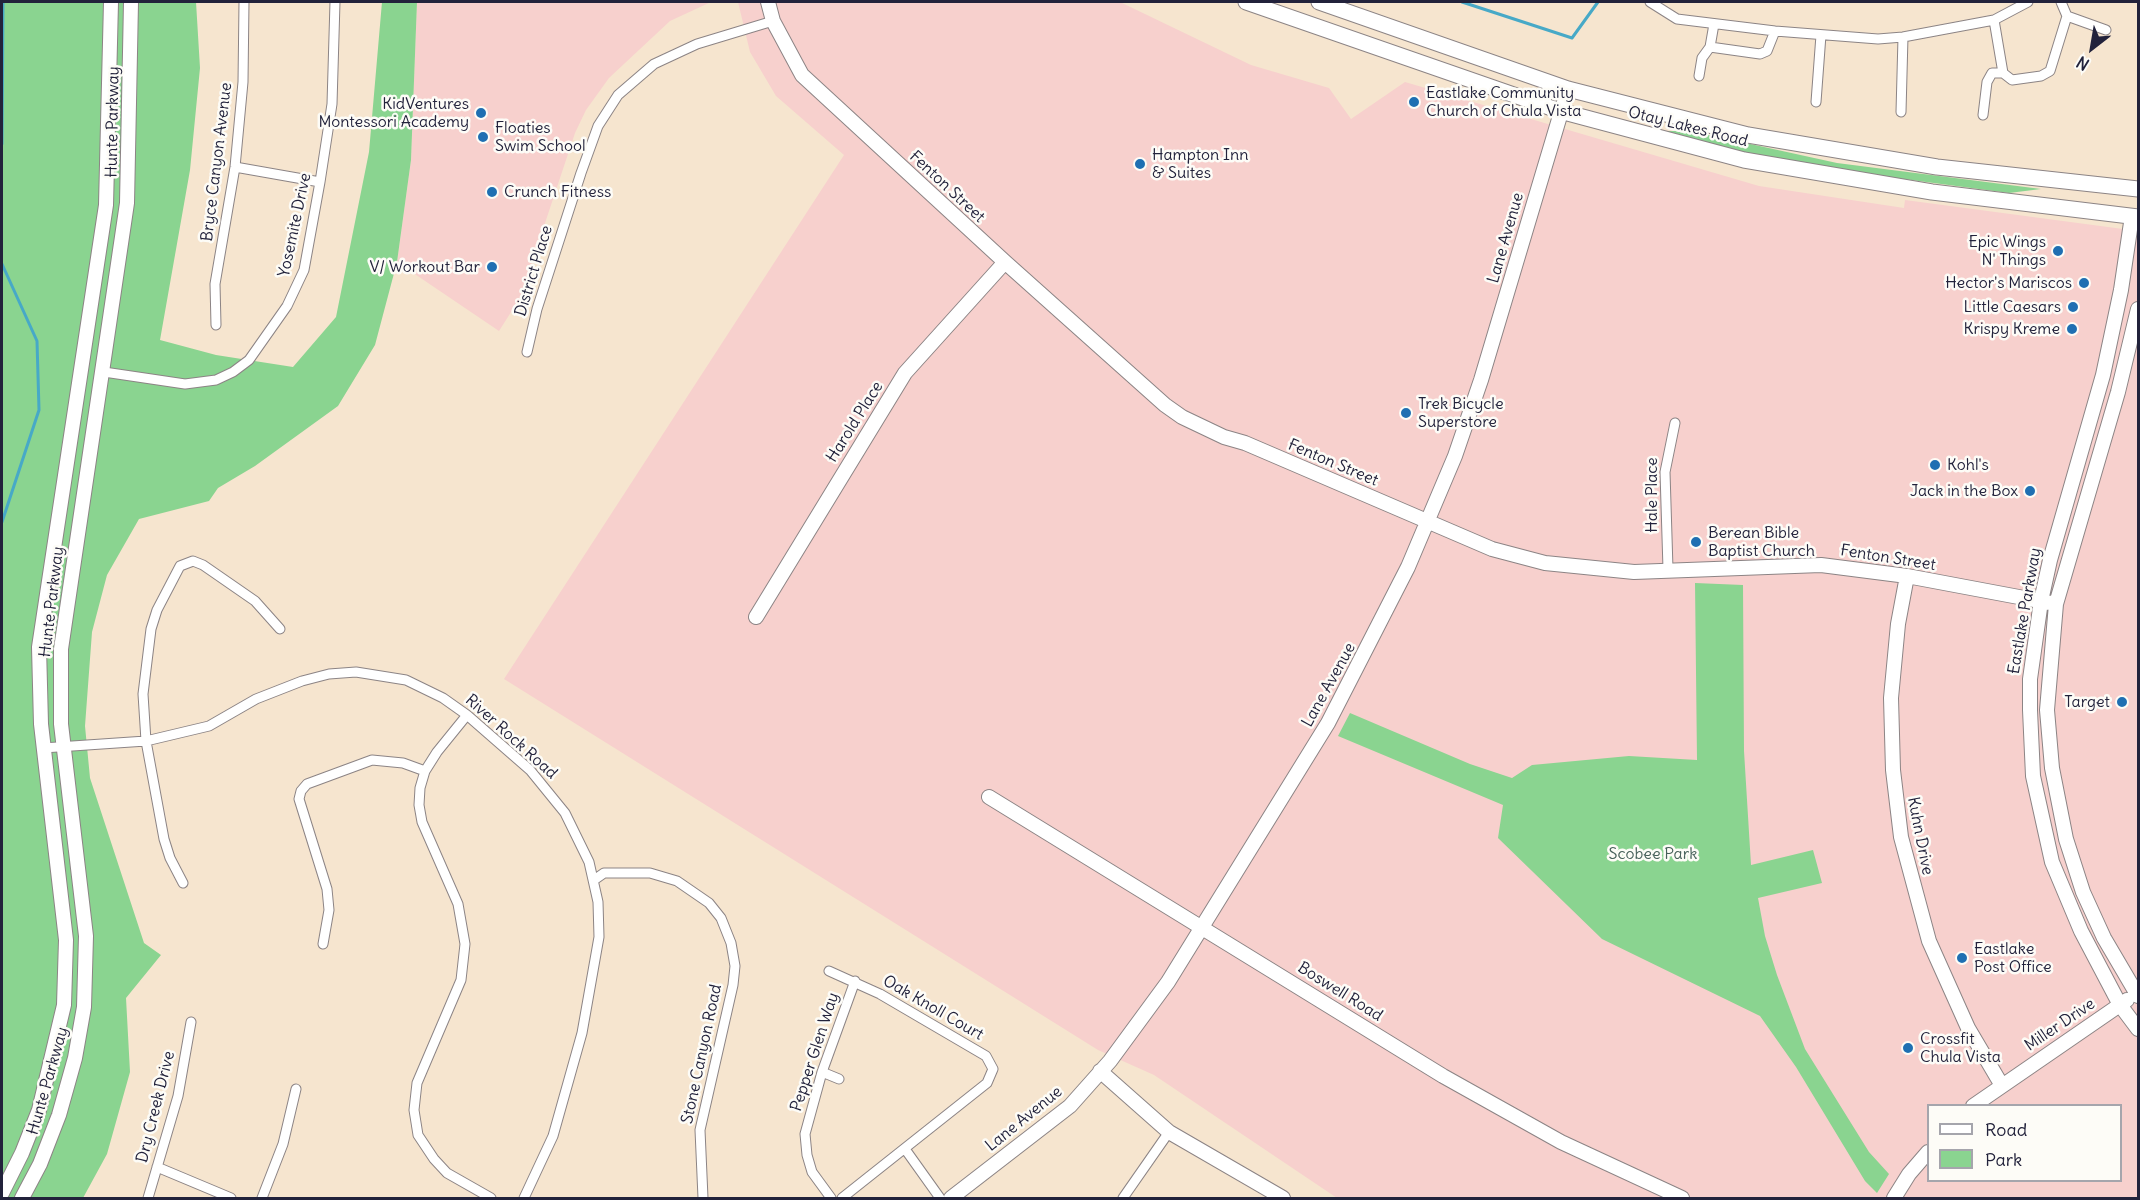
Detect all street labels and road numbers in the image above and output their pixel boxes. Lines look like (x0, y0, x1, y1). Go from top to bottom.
street label: Hunte Parkway (102, 66, 124, 178)
street label: Bryce Canyon Avenue (198, 81, 236, 243)
street label: Otay Lakes Road (1626, 103, 1750, 151)
street label: Fenton Street (905, 147, 989, 227)
street label: Yosemite Drive (275, 171, 315, 279)
street label: Lane Avenue (1484, 191, 1528, 285)
street label: District Place (511, 223, 557, 319)
street label: Harold Place (823, 378, 887, 466)
street label: Fenton Street (1285, 435, 1381, 491)
street label: Hale Place (1642, 457, 1662, 533)
street label: Fenton Street (1839, 541, 1937, 575)
street label: Hunte Parkway (36, 546, 68, 658)
street label: Eastlake Parkway (2004, 546, 2046, 676)
street label: Lane Avenue (1298, 640, 1360, 730)
street label: River Rock Road (461, 691, 561, 783)
street label: Kuhn Drive (1903, 795, 1937, 877)
street label: Boswell Road (1294, 958, 1386, 1026)
street label: Oak Knoll Court (879, 971, 987, 1045)
street label: Stone Canyon Road (678, 983, 726, 1125)
street label: Pepper Glen Way (787, 990, 843, 1114)
street label: Miller Drive (2021, 995, 2099, 1055)
street label: Hunte Parkway (23, 1025, 73, 1137)
street label: Dry Creek Drive (133, 1049, 179, 1165)
street label: Lane Avenue (982, 1082, 1066, 1156)

